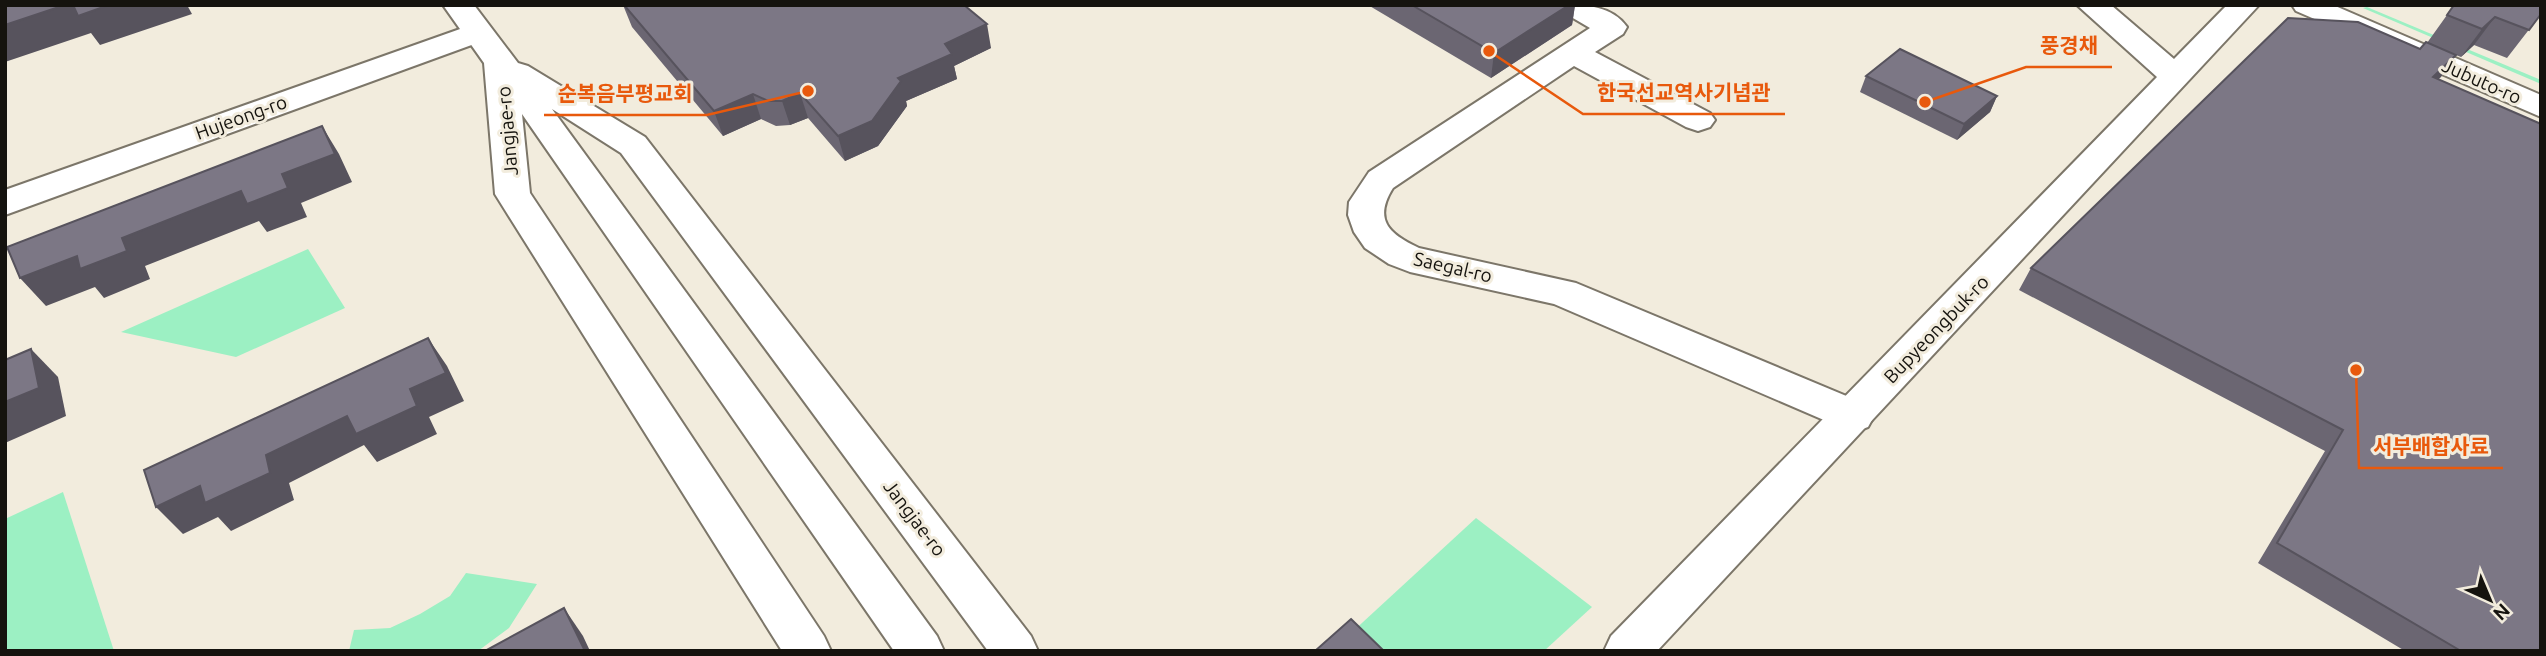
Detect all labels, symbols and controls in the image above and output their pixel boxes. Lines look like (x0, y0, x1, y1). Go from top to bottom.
callout: 풍경채 (2026, 25, 2112, 67)
text: 풍경채 (2040, 33, 2098, 57)
street label: Jubuto-ro (2439, 54, 2525, 108)
callout: 한국선교역사기념관 (1583, 72, 1785, 114)
callout: 순복음부평교회 (544, 73, 707, 115)
text: 한국선교역사기념관 (1597, 80, 1771, 104)
text: 순복음부평교회 (557, 81, 693, 105)
street label: Jangjae-ro (492, 85, 522, 177)
street label: Hujeong-ro (192, 90, 290, 144)
street label: Saegal-ro (1412, 247, 1494, 287)
street label: Bupyeongbuk-ro (1879, 270, 1993, 388)
callout: 서부배합사료 (2359, 426, 2503, 468)
text: 서부배합사료 (2373, 434, 2489, 458)
street label: Jangjae-ro (879, 476, 951, 560)
north arrow (2455, 565, 2525, 635)
text: N (2489, 599, 2515, 625)

